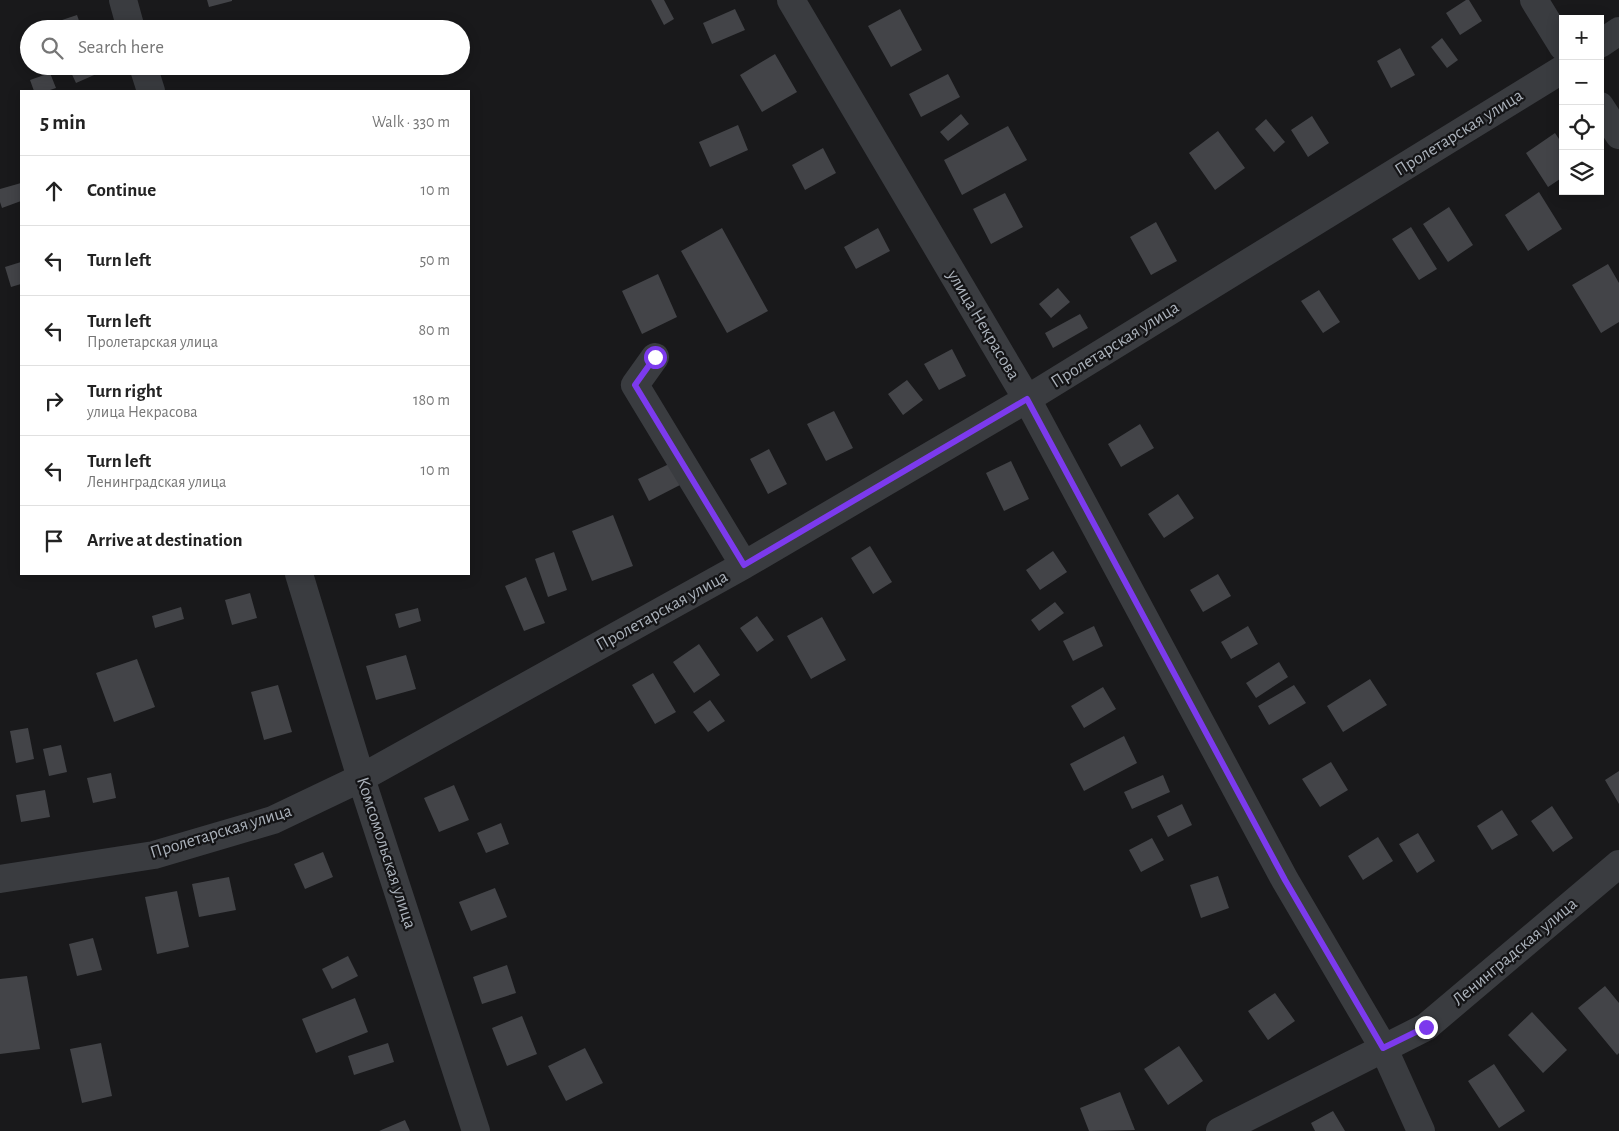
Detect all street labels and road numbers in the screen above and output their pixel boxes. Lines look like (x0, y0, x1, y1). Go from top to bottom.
street label: Пролетарская улица (1392, 86, 1526, 180)
street label: улица Некрасова (943, 266, 1023, 383)
street label: Пролетарская улица (1048, 298, 1182, 392)
street label: Пролетарская улица (593, 567, 731, 655)
street label: Комсомольская улица (353, 775, 419, 931)
street label: Пролетарская улица (148, 802, 294, 862)
street label: Ленинградская улица (1449, 895, 1581, 1009)

